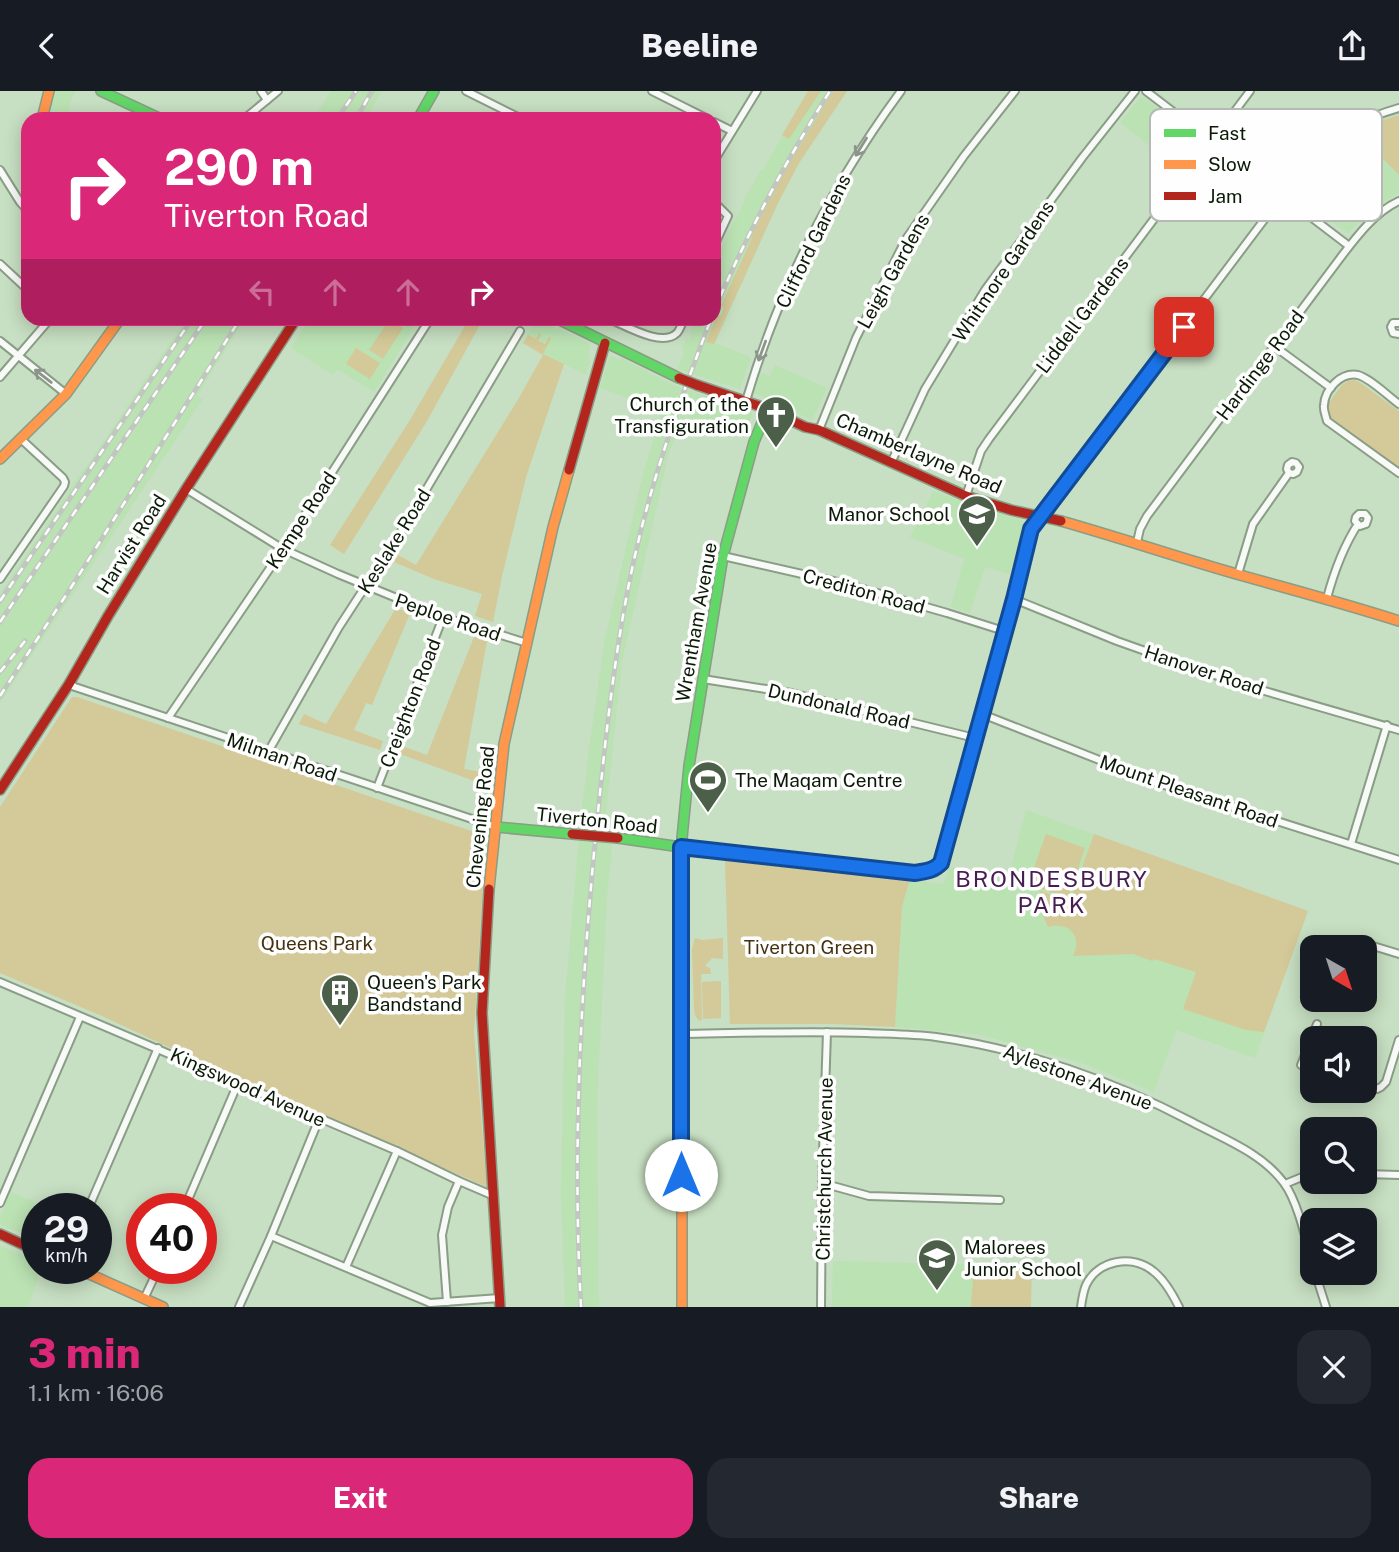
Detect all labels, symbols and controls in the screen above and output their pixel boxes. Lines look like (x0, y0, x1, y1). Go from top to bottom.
icon: back (28, 27, 66, 65)
text: Beeline (641, 27, 758, 64)
icon: share (1333, 27, 1371, 65)
legend (1150, 109, 1382, 221)
text: Fast (1208, 122, 1246, 144)
one-way arrow (854, 136, 868, 156)
text: 290 m (164, 138, 314, 196)
icon: right (49, 140, 140, 231)
text: Slow (1208, 153, 1252, 175)
street label: Clifford Gardens (771, 170, 855, 312)
text: Jam (1208, 185, 1242, 207)
street label: Whitmore Gardens (948, 196, 1058, 346)
text: Tiverton Road (164, 197, 369, 234)
street label: Leigh Gardens (852, 210, 934, 332)
street label: Liddell Gardens (1031, 253, 1133, 377)
icon: left (243, 273, 281, 311)
icon: ahead (316, 273, 354, 311)
icon: ahead (389, 273, 427, 311)
icon: right (462, 273, 500, 311)
pin (1154, 297, 1214, 357)
street label: Hardinge Road (1212, 306, 1308, 424)
icon: arrive (1165, 308, 1203, 346)
one-way arrow (755, 339, 768, 361)
one-way arrow (34, 368, 52, 383)
place label: Church of the Transfiguration (615, 393, 749, 437)
church icon: Church of the Transfiguration (755, 394, 797, 449)
street label: Chamberlayne Road (833, 408, 1005, 498)
street label: Kempe Road (261, 467, 341, 573)
street label: Keslake Road (353, 485, 435, 597)
street label: Harvist Road (92, 490, 170, 598)
school or university icon: Manor School (956, 493, 998, 548)
place label: Manor School (828, 503, 950, 525)
street label: Wrentham Avenue (671, 540, 721, 704)
street label: Crediton Road (800, 564, 928, 618)
street label: Peploe Road (392, 589, 504, 645)
street label: Creighton Road (375, 635, 445, 771)
street label: Hanover Road (1142, 640, 1266, 700)
street label: Dundonald Road (766, 679, 912, 733)
street label: Milman Road (224, 728, 340, 786)
street label: Chevening Road (462, 745, 498, 889)
street label: Mount Pleasant Road (1097, 750, 1281, 832)
sports icon: The Maqam Centre (687, 759, 729, 814)
place label: The Maqam Centre (735, 769, 902, 791)
street label: Tiverton Road (535, 803, 659, 837)
district label: BRONDESBURY PARK (955, 865, 1149, 918)
park label: Queens Park (261, 932, 373, 954)
north arrow (1300, 935, 1377, 1011)
map controls (1300, 935, 1377, 1285)
park label: Tiverton Green (744, 936, 874, 958)
place label: Queen's Park Bandstand (367, 971, 482, 1015)
building icon: Queen's Park Bandstand (319, 972, 361, 1027)
button: sound (1300, 1026, 1377, 1103)
street label: Aylestone Avenue (1000, 1040, 1156, 1114)
street label: Kingswood Avenue (167, 1043, 329, 1131)
street label: Christchurch Avenue (811, 1077, 837, 1261)
button: search (1300, 1117, 1377, 1194)
position arrow (644, 1138, 718, 1212)
speed limit sign: 40 (126, 1193, 217, 1284)
button: layers (1300, 1208, 1377, 1285)
text: 29 (44, 1209, 89, 1250)
place label: Malorees Junior School (964, 1236, 1082, 1280)
school or university icon: Malorees Junior School (916, 1237, 958, 1292)
text: km/h (45, 1245, 88, 1266)
text: 3 min (28, 1328, 141, 1377)
button: close (1297, 1330, 1371, 1404)
text: 1.1 km · 16:06 (28, 1379, 164, 1406)
button: Exit (28, 1458, 693, 1538)
button: Share (707, 1458, 1371, 1538)

